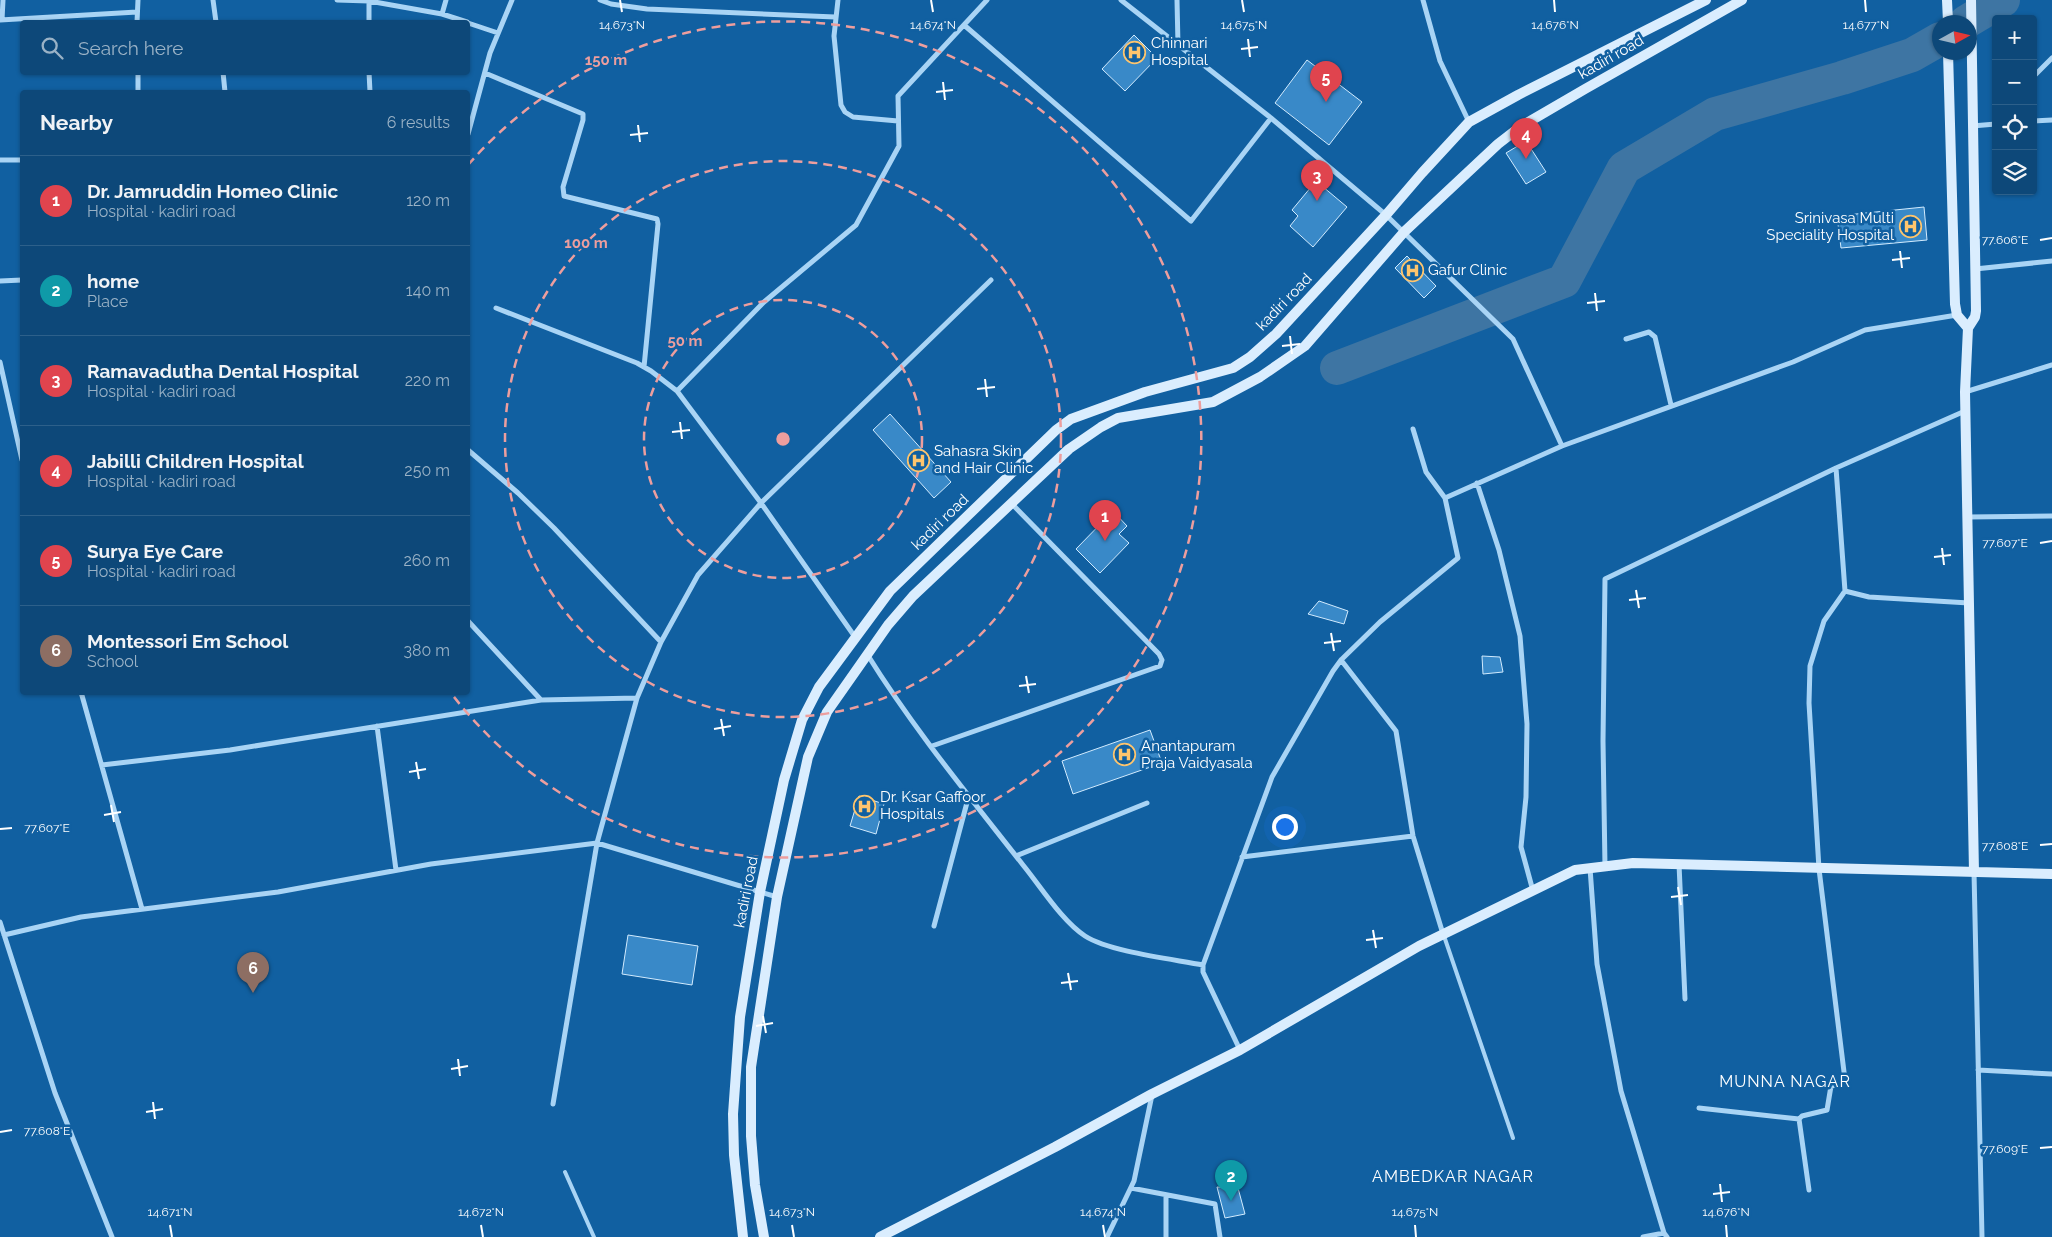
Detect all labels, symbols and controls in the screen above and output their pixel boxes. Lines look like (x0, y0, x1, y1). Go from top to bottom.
north arrow (1932, 15, 1977, 60)
map controls (1992, 15, 2037, 195)
button: + (1992, 15, 2037, 60)
text: 14.673°N (599, 18, 645, 32)
text: 14.674°N (910, 18, 956, 32)
text: 14.675°N (1221, 18, 1267, 32)
text: 14.676°N (1531, 18, 1579, 32)
text: 14.677°N (1843, 18, 1889, 32)
search box (20, 20, 470, 75)
street label: kadiri road (1575, 31, 1647, 83)
icon: search (38, 34, 66, 62)
place label: Chinnari Hospital (1151, 34, 1209, 69)
text: Search here (78, 37, 184, 59)
hospital icon: Chinnari Hospital (1123, 40, 1147, 64)
text: 150 m (585, 51, 627, 69)
button: − (1992, 60, 2037, 105)
pin: 5 (1310, 61, 1342, 102)
button: locate (1992, 105, 2037, 150)
text: Nearby (40, 110, 113, 135)
text: 6 results (387, 113, 450, 132)
pin: 4 (1510, 118, 1542, 159)
button: layers (1992, 150, 2037, 195)
pin: 3 (1301, 160, 1333, 201)
text: Dr. Jamruddin Homeo Clinic (87, 180, 338, 202)
text: 1 (52, 191, 60, 210)
text: 120 m (406, 191, 450, 210)
text: Hospital · kadiri road (87, 202, 236, 221)
place label: Srinivasa Multi Speciality Hospital (1766, 209, 1895, 244)
hospital icon: Srinivasa Multi Speciality Hospital (1898, 215, 1922, 239)
text: 77.606°E (1982, 233, 2028, 247)
text: 100 m (564, 234, 608, 252)
hospital icon: Gafur Clinic (1400, 258, 1424, 282)
place label: Gafur Clinic (1428, 261, 1507, 279)
text: home (87, 270, 139, 292)
street label: kadiri road (1252, 270, 1316, 334)
text: 2 (51, 281, 61, 300)
text: 140 m (406, 281, 450, 300)
text: Place (87, 292, 128, 311)
text: 50 m (667, 332, 703, 350)
text: Ramavadutha Dental Hospital (87, 360, 359, 382)
text: 3 (52, 371, 60, 390)
text: 220 m (405, 371, 450, 390)
text: Hospital · kadiri road (87, 382, 236, 401)
centre of rings (774, 430, 792, 448)
place label: Sahasra Skin and Hair Clinic (934, 442, 1033, 477)
hospital icon: Sahasra Skin and Hair Clinic (906, 448, 930, 472)
text: Jabilli Children Hospital (87, 450, 304, 472)
text: 4 (51, 461, 61, 480)
text: 250 m (404, 461, 450, 480)
text: Hospital · kadiri road (87, 472, 236, 491)
street label: kadiri road (908, 490, 972, 554)
pin: 1 (1089, 500, 1121, 541)
text: 77.607°E (1982, 536, 2028, 550)
text: Surya Eye Care (87, 540, 223, 562)
text: 5 (52, 551, 60, 570)
text: 260 m (403, 551, 450, 570)
text: Hospital · kadiri road (87, 562, 236, 581)
text: Montessori Em School (87, 630, 288, 652)
text: 6 (51, 641, 61, 660)
text: 380 m (403, 641, 450, 660)
text: School (87, 652, 138, 671)
place label: Anantapuram Praja Vaidyasala (1141, 737, 1253, 772)
hospital icon: Anantapuram Praja Vaidyasala (1113, 743, 1137, 767)
place label: Dr. Ksar Gaffoor Hospitals (880, 788, 986, 823)
hospital icon: Dr. Ksar Gaffoor Hospitals (852, 794, 876, 818)
your location (1272, 814, 1298, 840)
text: 77.607°E (24, 821, 70, 835)
text: 77.608°E (1982, 839, 2028, 853)
street label: kadiri road (730, 855, 762, 929)
pin: 6 (237, 952, 269, 993)
district label: MUNNA NAGAR (1719, 1072, 1851, 1091)
text: 77.608°E (24, 1124, 70, 1138)
text: 77.609°E (1982, 1142, 2028, 1156)
pin: 2 (1215, 1160, 1247, 1201)
district label: AMBEDKAR NAGAR (1372, 1167, 1534, 1186)
text: 14.671°N (148, 1205, 192, 1219)
text: 14.672°N (458, 1205, 504, 1219)
text: 14.673°N (769, 1205, 815, 1219)
text: 14.674°N (1080, 1205, 1126, 1219)
text: 14.675°N (1392, 1205, 1438, 1219)
text: 14.676°N (1702, 1205, 1750, 1219)

